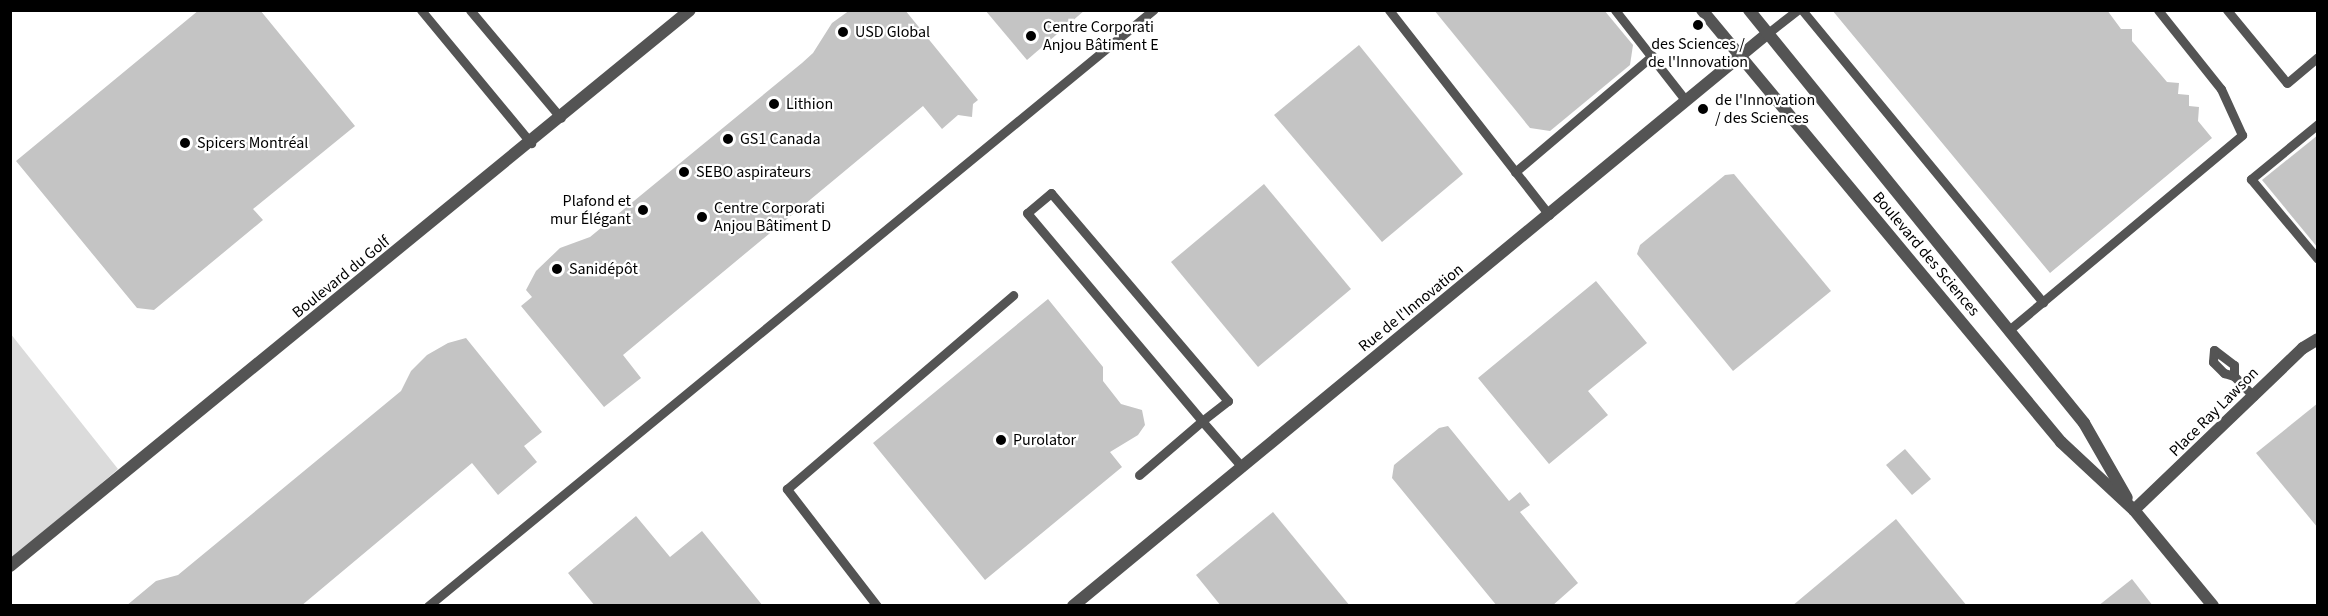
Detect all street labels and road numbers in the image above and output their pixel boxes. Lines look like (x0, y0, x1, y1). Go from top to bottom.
street label: Boulevard des Sciences (1868, 188, 1984, 320)
street label: Boulevard du Golf (288, 232, 394, 322)
street label: Rue de l'Innovation (1355, 260, 1467, 356)
street label: Place Ray Lawson (2165, 363, 2263, 461)

